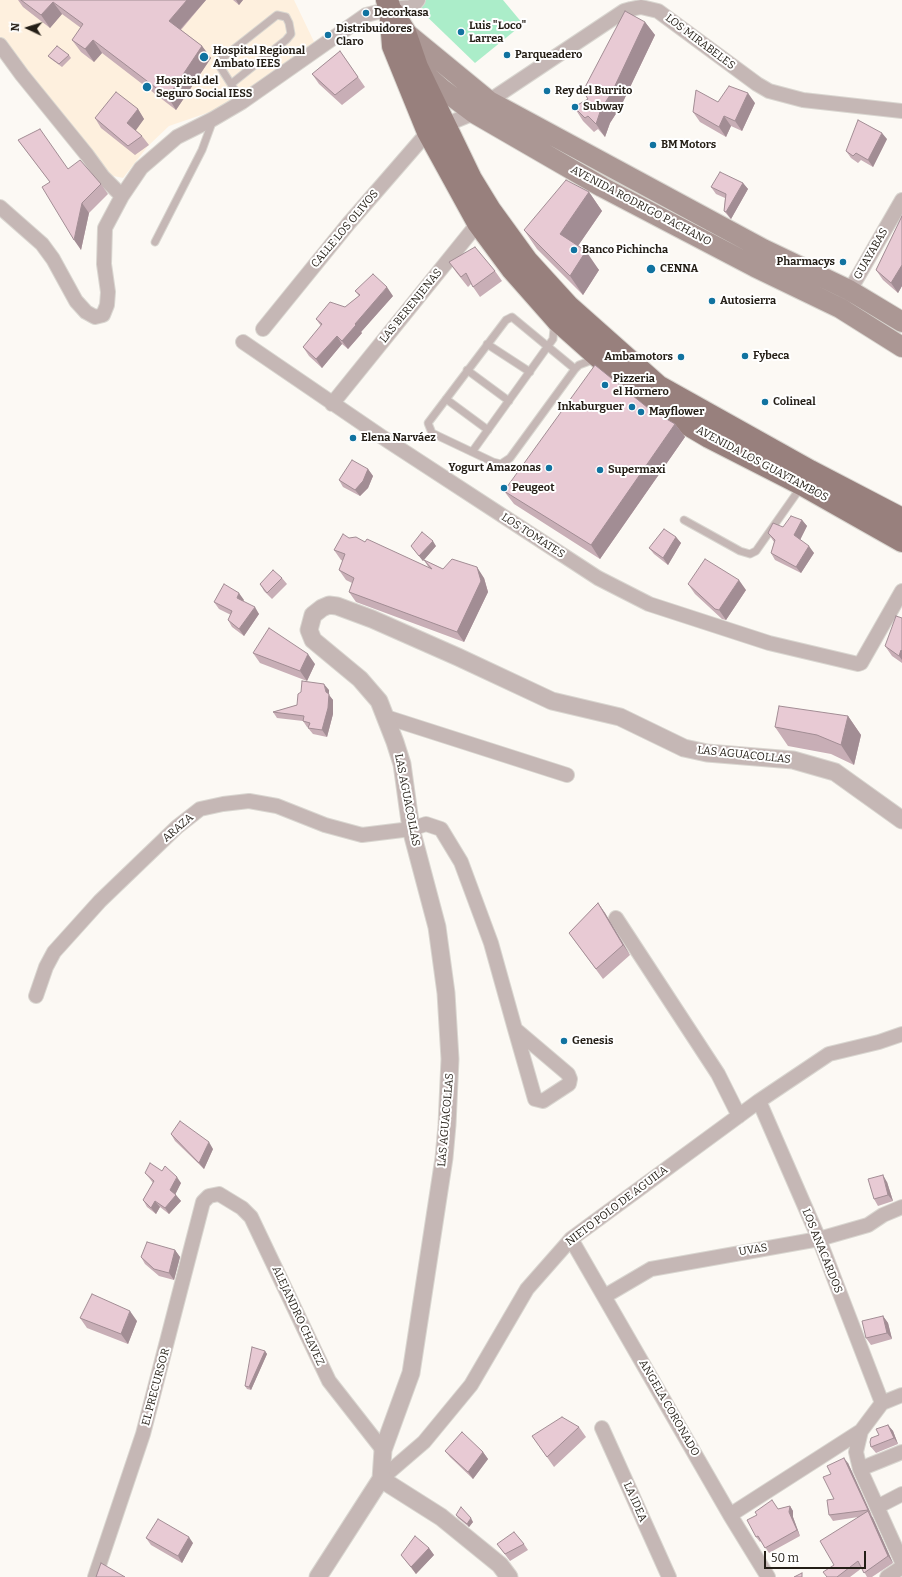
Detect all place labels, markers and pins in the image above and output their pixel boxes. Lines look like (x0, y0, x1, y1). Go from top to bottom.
place label: Decorkasa (374, 6, 429, 20)
marker: Decorkasa (361, 8, 371, 18)
place label: Luis "Loco" Larrea (469, 19, 526, 45)
place label: Distribuidores Claro (336, 22, 412, 48)
marker: Luis "Loco" Larrea (456, 27, 466, 37)
marker: Distribuidores Claro (323, 30, 333, 40)
place label: Hospital Regional Ambato IEES (213, 44, 305, 70)
place label: Parqueadero (515, 48, 582, 62)
marker: Parqueadero (502, 50, 512, 60)
marker: Hospital Regional Ambato IEES (198, 51, 210, 63)
place label: Hospital del Seguro Social IESS (156, 74, 252, 100)
marker: Hospital del Seguro Social IESS (141, 81, 153, 93)
place label: Rey del Burrito (555, 84, 632, 98)
marker: Rey del Burrito (542, 86, 552, 96)
place label: Subway (583, 100, 624, 114)
marker: Subway (570, 102, 580, 112)
place label: BM Motors (661, 138, 716, 152)
marker: BM Motors (648, 140, 658, 150)
place label: Banco Pichincha (582, 243, 668, 257)
marker: Banco Pichincha (569, 245, 579, 255)
place label: Pharmacys (777, 255, 835, 269)
marker: Pharmacys (838, 257, 848, 267)
place label: CENNA (660, 262, 698, 276)
marker: CENNA (645, 263, 657, 275)
place label: Autosierra (720, 294, 776, 308)
marker: Autosierra (707, 296, 717, 306)
place label: Fybeca (753, 349, 789, 363)
place label: Ambamotors (604, 350, 673, 364)
marker: Fybeca (740, 351, 750, 361)
marker: Ambamotors (676, 352, 686, 362)
place label: Pizzeria el Hornero (613, 372, 669, 398)
marker: Pizzeria el Hornero (600, 380, 610, 390)
place label: Colineal (773, 395, 816, 409)
marker: Colineal (760, 397, 770, 407)
place label: Inkaburguer (558, 400, 624, 414)
marker: Inkaburguer (627, 402, 637, 412)
place label: Mayflower (649, 405, 704, 419)
marker: Mayflower (636, 407, 646, 417)
place label: Elena Narváez (361, 431, 436, 445)
marker: Elena Narváez (348, 433, 358, 443)
place label: Yogurt Amazonas (448, 461, 541, 475)
marker: Yogurt Amazonas (544, 463, 554, 473)
place label: Supermaxi (608, 463, 666, 477)
marker: Supermaxi (595, 465, 605, 475)
place label: Peugeot (512, 481, 554, 495)
marker: Peugeot (499, 483, 509, 493)
place label: Genesis (572, 1034, 613, 1048)
marker: Genesis (559, 1036, 569, 1046)

